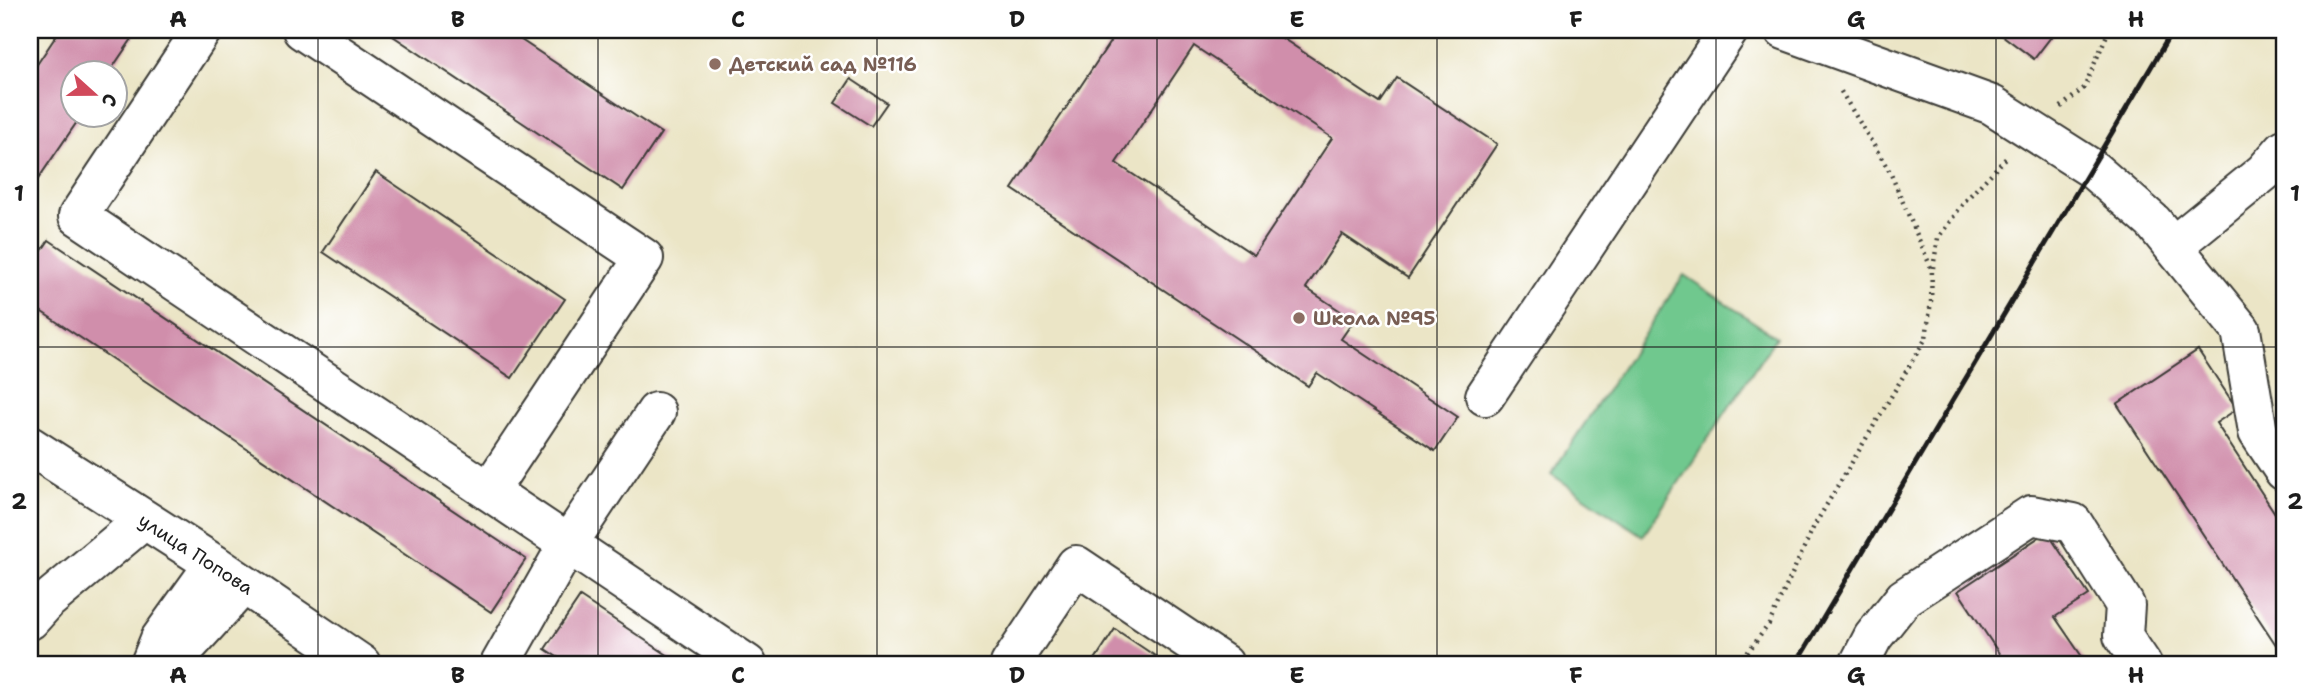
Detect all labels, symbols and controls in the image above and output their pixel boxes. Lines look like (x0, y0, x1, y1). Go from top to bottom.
text: A (169, 4, 187, 34)
text: B (451, 4, 465, 34)
text: C (731, 4, 745, 34)
text: D (1009, 4, 1025, 34)
text: E (1289, 4, 1305, 34)
text: F (1569, 4, 1583, 34)
text: G (1847, 4, 1866, 34)
text: H (2128, 4, 2144, 34)
place label: Детский сад №116 (729, 52, 917, 77)
marker: Детский сад №116 (707, 56, 723, 72)
north arrow (60, 60, 130, 130)
text: С (96, 90, 123, 110)
text: 1 (14, 178, 24, 208)
text: 1 (2290, 178, 2300, 208)
place label: Школа №95 (1313, 306, 1436, 331)
marker: Школа №95 (1291, 310, 1307, 326)
text: 2 (11, 486, 27, 516)
text: 2 (2287, 486, 2303, 516)
street label: улица Попова (134, 508, 258, 601)
text: A (169, 660, 187, 690)
text: B (451, 660, 465, 690)
text: C (731, 660, 745, 690)
text: D (1009, 660, 1025, 690)
text: E (1289, 660, 1305, 690)
text: F (1569, 660, 1583, 690)
text: G (1847, 660, 1866, 690)
text: H (2128, 660, 2144, 690)

